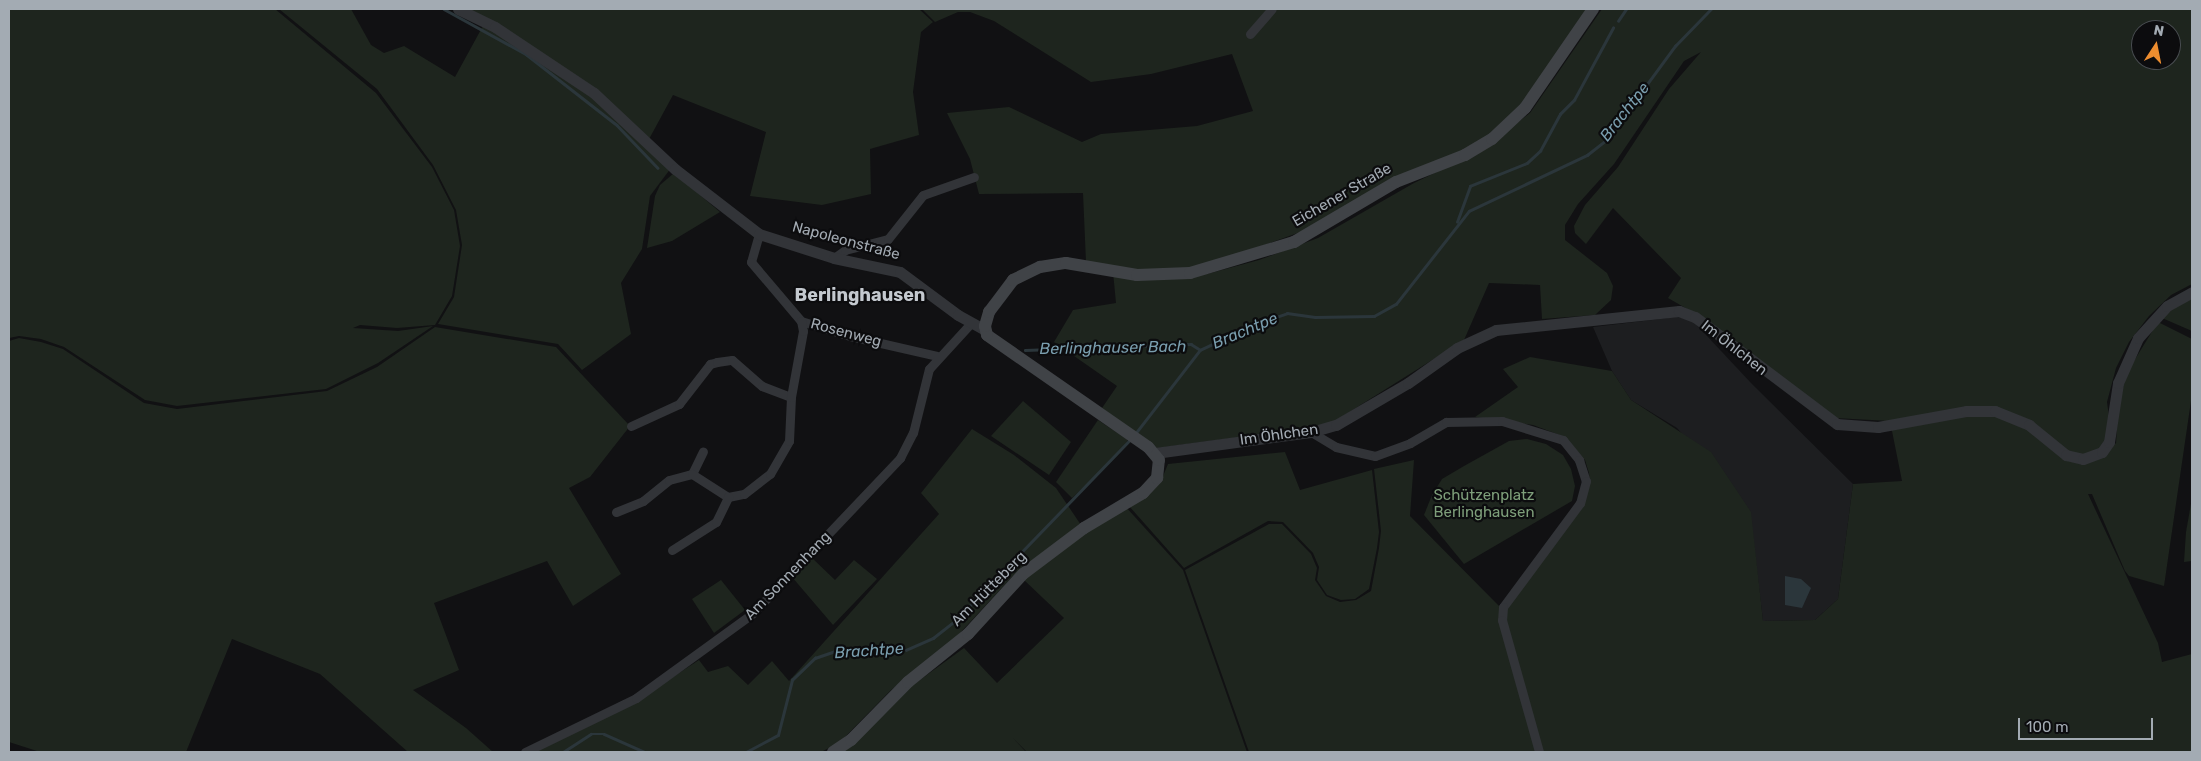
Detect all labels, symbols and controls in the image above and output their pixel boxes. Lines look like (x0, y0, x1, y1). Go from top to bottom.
north arrow (2131, 20, 2181, 70)
text: N (2152, 21, 2165, 40)
water label: Brachtpe (1596, 79, 1654, 145)
street label: Eichener Straße (1289, 159, 1395, 231)
street label: Napoleonstraße (790, 218, 902, 264)
district label: Berlinghausen (795, 284, 925, 306)
water label: Brachtpe (1209, 309, 1281, 353)
street label: Rosenweg (809, 315, 883, 351)
street label: Im Öhlchen (1697, 317, 1771, 379)
water label: Berlinghauser Bach (1039, 337, 1187, 359)
street label: Im Öhlchen (1239, 421, 1319, 449)
park label: Schützenplatz Berlinghausen (1433, 486, 1535, 521)
street label: Am Sonnenhang (741, 528, 835, 624)
street label: Am Hütteberg (948, 548, 1030, 630)
water label: Brachtpe (834, 639, 904, 663)
scale bar (2021, 708, 2156, 740)
text: 100 m (2026, 718, 2068, 736)

